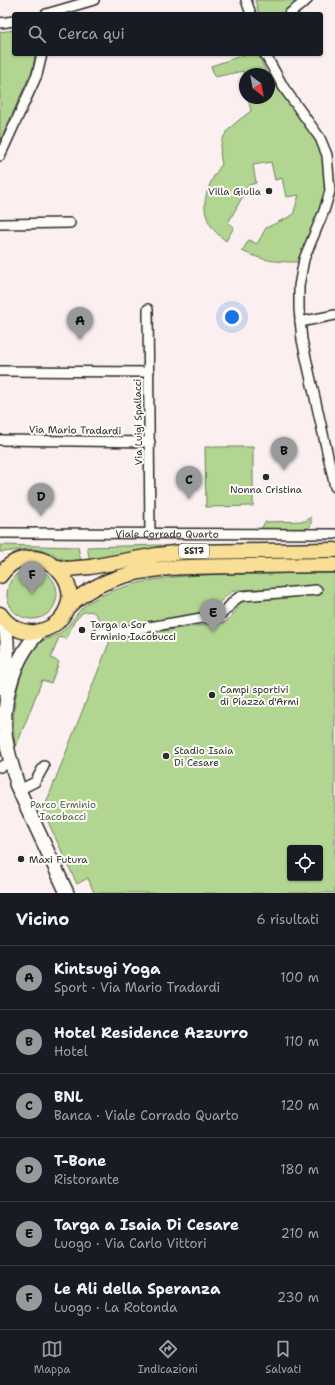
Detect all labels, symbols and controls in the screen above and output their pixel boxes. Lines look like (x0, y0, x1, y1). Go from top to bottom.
search box (12, 12, 323, 56)
icon: search (26, 23, 48, 45)
text: Cerca qui (58, 24, 125, 44)
north arrow (239, 68, 275, 104)
place label: Villa Giulia (208, 185, 262, 198)
marker: Villa Giulia (264, 186, 274, 196)
pin: A (67, 307, 93, 340)
your location (222, 307, 242, 327)
street label: Via Luigi Spallacci (131, 378, 145, 465)
street label: Via Mario Tradardi (29, 423, 122, 437)
pin: B (271, 437, 297, 470)
pin: C (176, 466, 202, 499)
marker: Nonna Cristina (261, 472, 271, 482)
pin: D (28, 483, 54, 516)
place label: Nonna Cristina (230, 483, 303, 496)
street label: Viale Corrado Quarto (115, 527, 219, 540)
road number: SS17 (179, 544, 209, 558)
pin: F (19, 561, 45, 594)
pin: E (200, 599, 226, 632)
place label: Targa a Sor Erminio Iacobucci (90, 618, 176, 643)
marker: Targa a Sor Erminio Iacobucci (77, 625, 87, 635)
place label: Campi sportivi di Piazza d'Armi (220, 683, 299, 708)
marker: Campi sportivi di Piazza d'Armi (207, 690, 217, 700)
place label: Stadio Isaia Di Cesare (174, 744, 234, 769)
marker: Stadio Isaia Di Cesare (161, 751, 171, 761)
park label: Parco Erminio Iacobacci (30, 798, 96, 823)
map controls (287, 845, 323, 881)
button: locate (287, 845, 323, 881)
place label: Maxi Futura (29, 853, 88, 866)
marker: Maxi Futura (16, 854, 26, 864)
text: Vicino (16, 908, 69, 930)
text: 6 risultati (256, 911, 319, 928)
text: Kintsugi Yoga (54, 959, 160, 979)
text: A (24, 969, 34, 986)
text: 100 m (280, 969, 319, 986)
text: Sport · Via Mario Tradardi (54, 979, 220, 996)
text: Hotel Residence Azzurro (54, 1023, 248, 1043)
text: B (25, 1033, 33, 1050)
text: 110 m (284, 1033, 319, 1050)
text: Hotel (54, 1043, 88, 1060)
text: BNL (54, 1087, 83, 1107)
text: C (25, 1097, 33, 1114)
text: 120 m (281, 1097, 319, 1114)
text: Banca · Viale Corrado Quarto (54, 1107, 239, 1124)
text: T-Bone (54, 1151, 106, 1171)
text: D (24, 1161, 34, 1178)
text: 180 m (280, 1161, 319, 1178)
text: Ristorante (54, 1171, 119, 1188)
text: Targa a Isaia Di Cesare (54, 1215, 239, 1235)
text: E (25, 1225, 33, 1242)
text: 210 m (281, 1225, 319, 1242)
text: Luogo · Via Carlo Vittori (54, 1235, 207, 1252)
text: Le Ali della Speranza (54, 1279, 220, 1299)
text: F (25, 1289, 33, 1306)
text: 230 m (277, 1289, 319, 1306)
text: Luogo · La Rotonda (54, 1299, 177, 1316)
tab: Mappa (34, 1338, 70, 1377)
tab: Indicazioni (138, 1338, 198, 1377)
tab: Salvati (265, 1338, 301, 1377)

